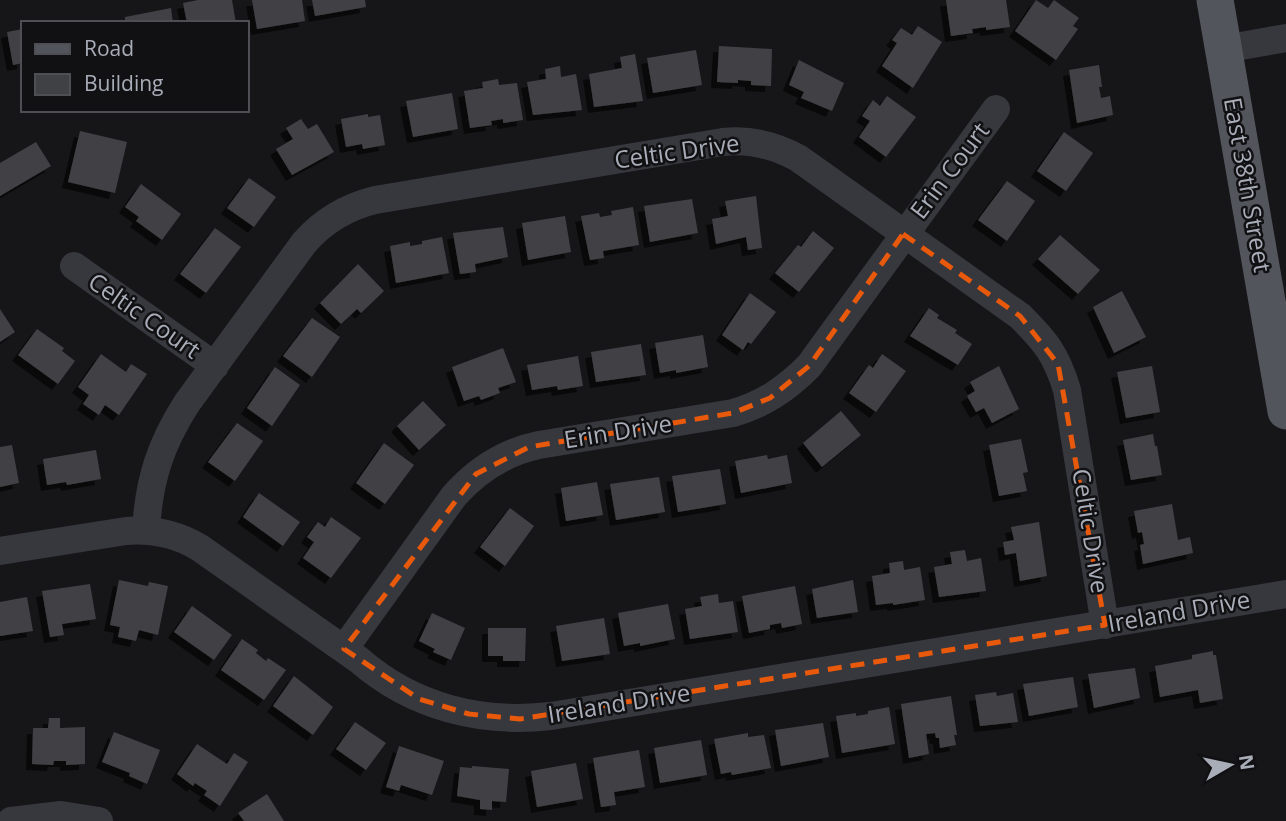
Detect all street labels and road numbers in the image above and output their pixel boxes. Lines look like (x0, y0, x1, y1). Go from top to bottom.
street label: East 38th Street (1217, 95, 1280, 275)
street label: Erin Court (902, 115, 996, 225)
street label: Celtic Drive (612, 125, 741, 176)
street label: Celtic Court (82, 264, 207, 365)
street label: Erin Drive (561, 406, 674, 455)
street label: Celtic Drive (1065, 466, 1118, 595)
street label: Ireland Drive (1105, 582, 1252, 639)
street label: Ireland Drive (545, 675, 692, 730)

